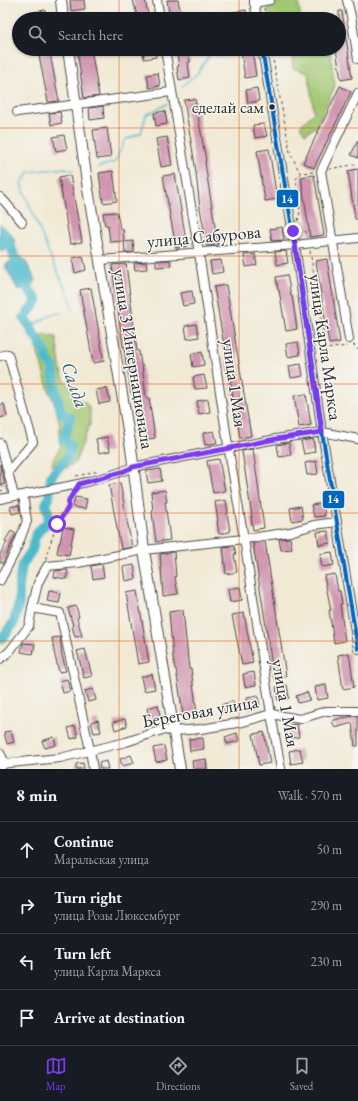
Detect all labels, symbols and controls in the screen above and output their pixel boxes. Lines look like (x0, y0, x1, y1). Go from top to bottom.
search box (12, 12, 346, 56)
icon: search (26, 23, 48, 45)
text: Search here (58, 25, 123, 44)
place label: сделай сам (192, 96, 264, 118)
marker: сделай сам (267, 102, 277, 112)
line badge: 14 (276, 189, 299, 208)
text: 14 (281, 192, 293, 206)
street label: улица Сабурова (146, 219, 263, 252)
route end (284, 222, 302, 240)
street label: улица 3 Интернационала (108, 267, 160, 452)
street label: улица Карла Маркса (304, 272, 348, 423)
street label: улица 1 Мая (217, 337, 253, 429)
water label: Салда (56, 359, 94, 411)
line badge: 14 (322, 490, 345, 509)
text: 14 (327, 492, 339, 506)
route start (48, 515, 66, 533)
street label: улица 1 Мая (267, 657, 305, 749)
street label: Береговая улица (140, 689, 261, 733)
text: 8 min (16, 784, 57, 806)
text: Walk · 570 m (278, 787, 342, 804)
text: Continue (54, 832, 114, 851)
icon: ahead (16, 839, 38, 861)
text: 50 m (317, 841, 342, 858)
text: Маральская улица (54, 851, 149, 868)
text: Turn right (54, 888, 122, 907)
icon: right (16, 895, 38, 917)
text: 290 m (311, 897, 342, 914)
text: улица Розы Люксембург (54, 907, 180, 924)
text: Turn left (54, 944, 111, 963)
icon: left (16, 951, 38, 973)
text: 230 m (311, 953, 342, 970)
text: улица Карла Маркса (54, 963, 161, 980)
icon: arrive (16, 1007, 38, 1029)
text: Arrive at destination (54, 1008, 185, 1027)
tab: Map (45, 1055, 67, 1093)
tab: Directions (156, 1055, 200, 1093)
tab: Saved (290, 1055, 313, 1093)

